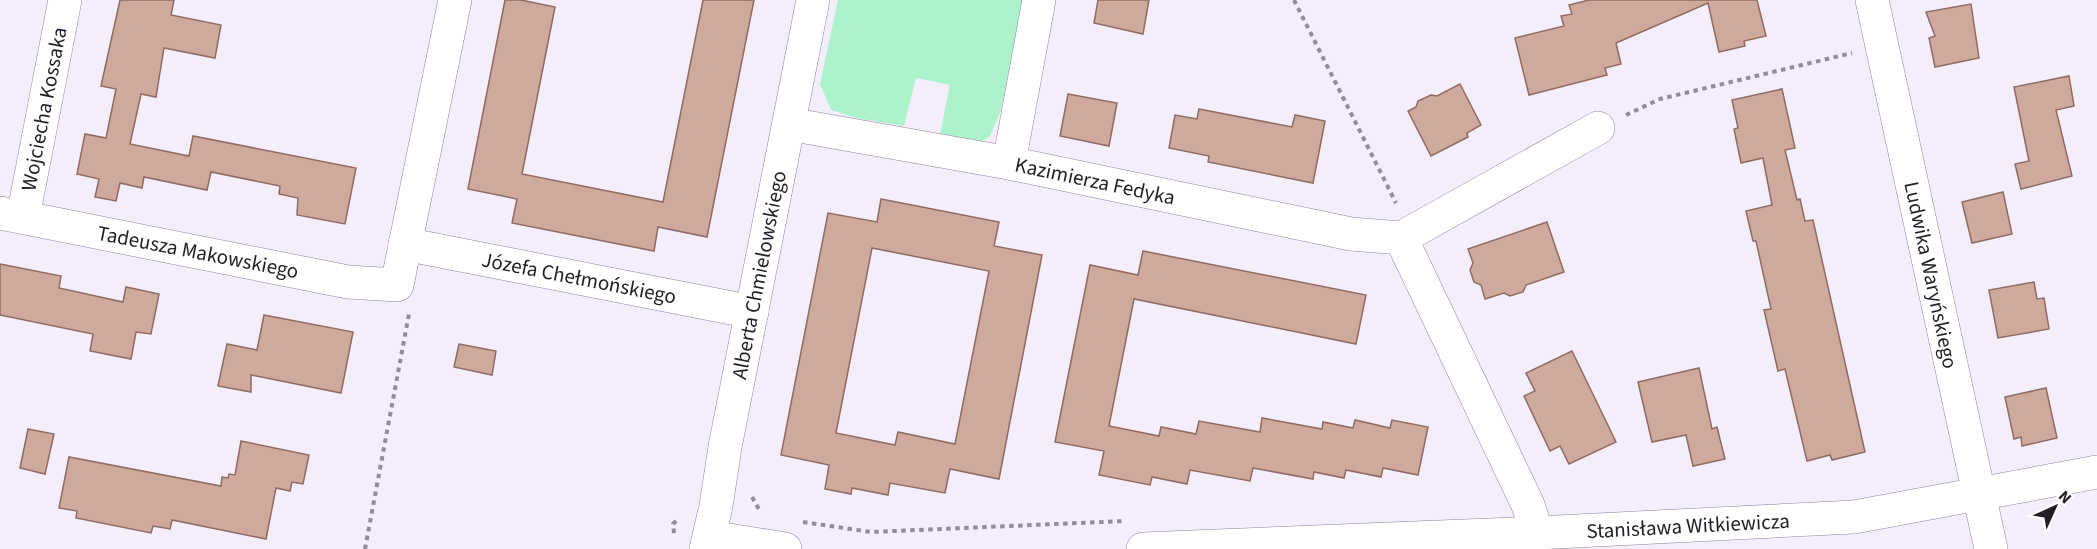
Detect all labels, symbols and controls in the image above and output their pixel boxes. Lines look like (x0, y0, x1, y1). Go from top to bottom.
street label: Wojciecha Kossaka (13, 25, 75, 193)
street label: Kazimierza Fedyka (1012, 149, 1178, 213)
street label: Alberta Chmielowskiego (724, 168, 794, 382)
street label: Ludwika Waryńskiego (1897, 179, 1965, 371)
street label: Tadeusza Makowskiego (95, 218, 301, 286)
street label: Józefa Chełmońskiego (479, 244, 679, 312)
north arrow (2025, 477, 2085, 537)
text: N (2053, 486, 2076, 509)
street label: Stanisława Witkiewicza (1586, 506, 1790, 546)

